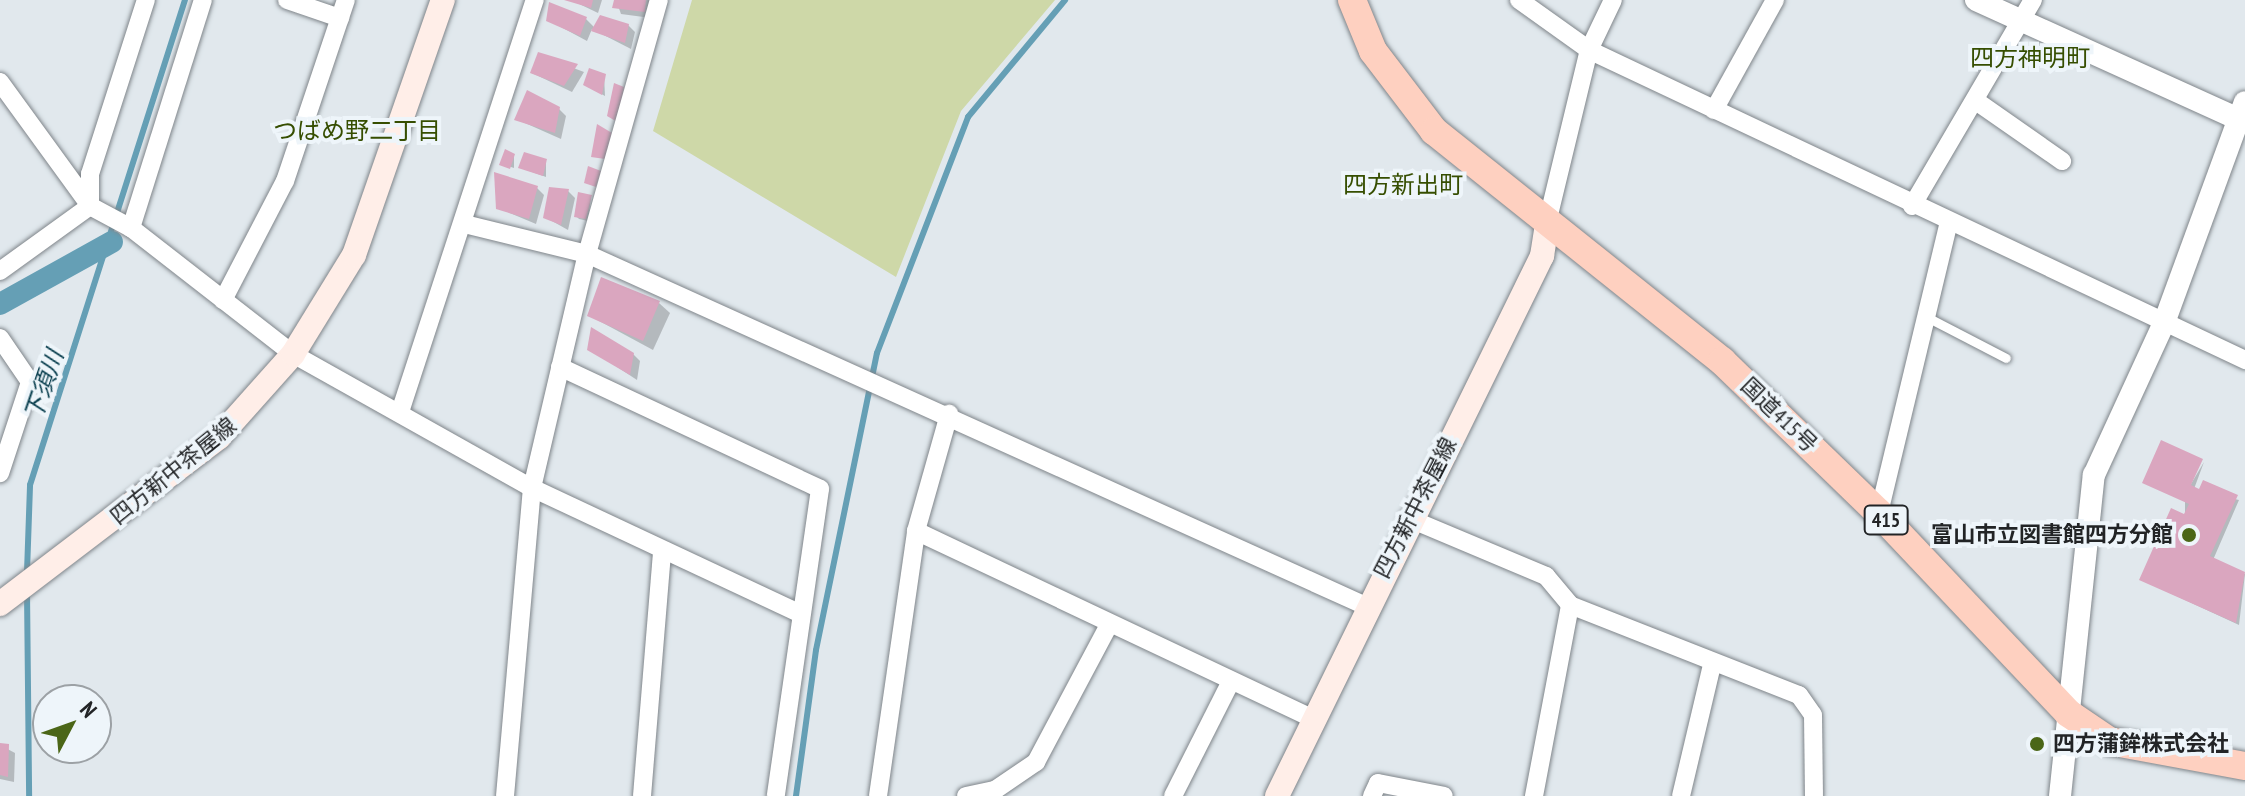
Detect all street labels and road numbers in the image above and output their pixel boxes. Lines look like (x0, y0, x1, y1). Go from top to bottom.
street label: 国道415号 (1735, 372, 1823, 458)
street label: 四方新中茶屋線 (105, 412, 241, 530)
street label: 四方新中茶屋線 (1368, 433, 1462, 583)
road number: 415 (1862, 504, 1910, 536)

